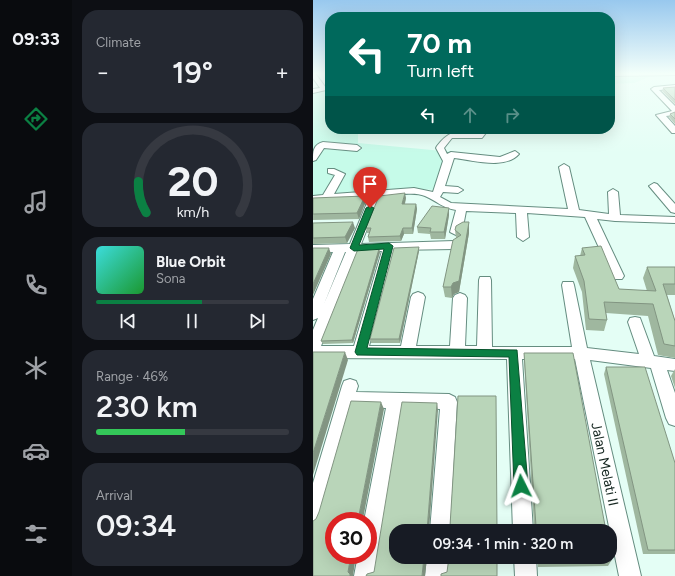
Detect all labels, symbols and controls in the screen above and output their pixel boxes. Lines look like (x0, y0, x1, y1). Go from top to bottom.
text: 70 m (407, 26, 472, 60)
text: 09:33 (12, 28, 60, 50)
icon: left (341, 28, 393, 80)
text: Climate (96, 35, 141, 50)
text: 19° (172, 54, 213, 91)
text: − (96, 59, 110, 86)
text: + (275, 59, 289, 86)
text: Turn left (407, 60, 474, 82)
icon: left (417, 104, 439, 126)
icon: ahead (459, 104, 481, 126)
icon: right (501, 104, 523, 126)
icon: directions (22, 105, 50, 133)
text: 20 (167, 156, 218, 206)
pin (353, 167, 387, 208)
icon: arrive (359, 173, 381, 195)
icon: music (22, 188, 50, 216)
text: km/h (176, 203, 209, 221)
text: Blue Orbit (156, 253, 226, 271)
icon: phone (22, 271, 50, 299)
text: Sona (156, 271, 185, 286)
icon: previous (117, 310, 139, 332)
icon: pause (181, 310, 203, 332)
icon: next (246, 310, 268, 332)
icon: climate (22, 354, 50, 382)
text: Range · 46% (96, 369, 168, 384)
text: 230 km (96, 388, 198, 425)
street label: Jalan Melati II (587, 421, 622, 508)
icon: car (22, 437, 50, 465)
position arrow (500, 465, 542, 507)
text: Arrival (96, 488, 133, 503)
text: 09:34 (96, 507, 176, 544)
speed limit sign: 30 (325, 512, 377, 564)
icon: filters (22, 520, 50, 548)
text: 09:34 · 1 min · 320 m (433, 535, 573, 553)

